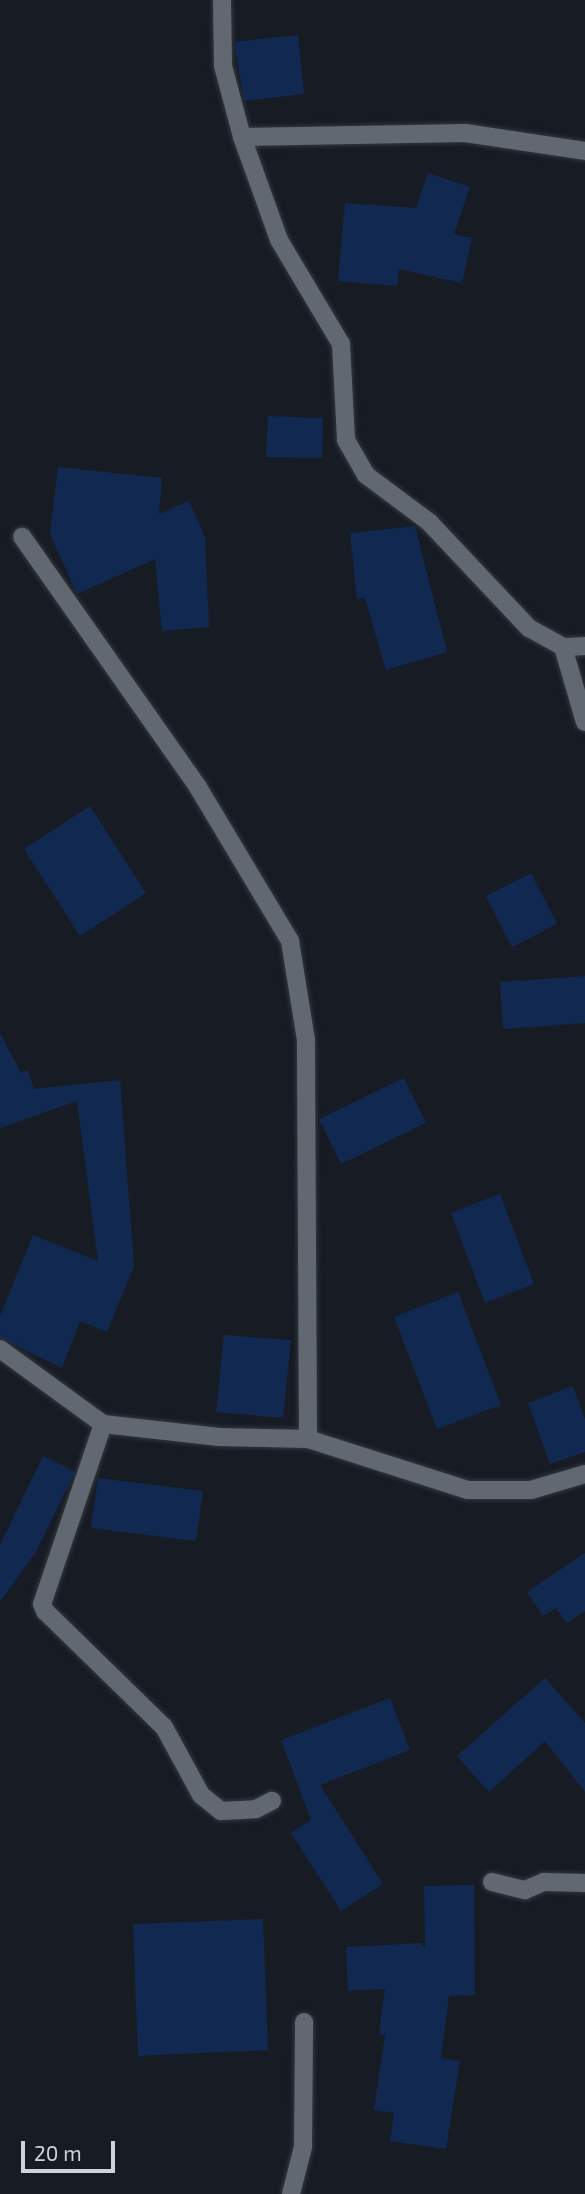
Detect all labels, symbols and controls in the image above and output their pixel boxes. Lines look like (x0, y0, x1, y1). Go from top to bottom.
scale bar (24, 2128, 119, 2172)
text: 20 m (34, 2140, 82, 2165)

